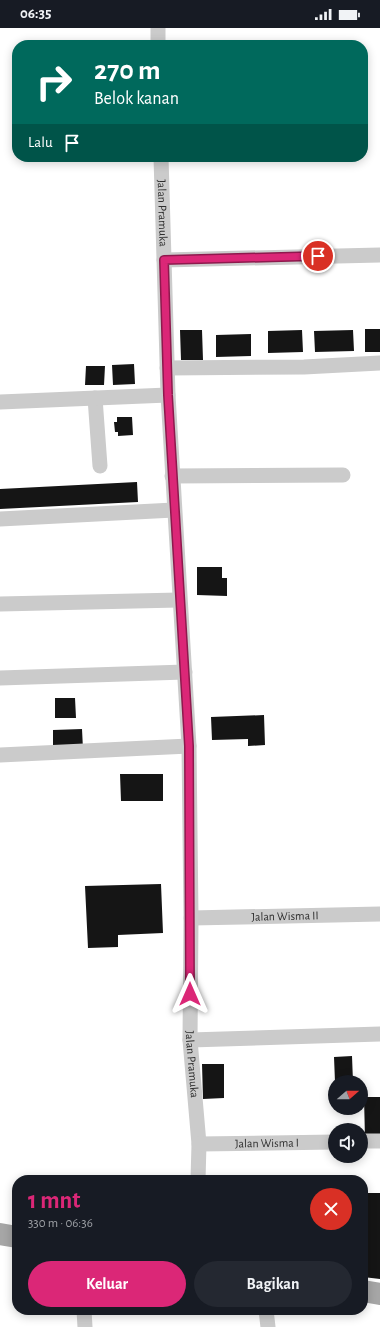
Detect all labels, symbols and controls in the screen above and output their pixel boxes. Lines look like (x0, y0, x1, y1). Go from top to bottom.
text: 06:35 (20, 6, 51, 21)
icon: right (28, 56, 80, 108)
text: 270 m (94, 57, 161, 85)
text: Belok kanan (94, 90, 179, 108)
icon: arrive (61, 132, 83, 154)
text: Lalu (28, 135, 53, 150)
street label: Jalan Pramuka (156, 179, 170, 247)
pin (301, 239, 335, 273)
icon: arrive (307, 245, 329, 267)
street label: Jalan Wisma II (251, 909, 319, 923)
position arrow (169, 973, 211, 1015)
street label: Jalan Pramuka (184, 1030, 201, 1099)
north arrow (328, 1075, 368, 1115)
map controls (328, 1075, 368, 1163)
button: sound (328, 1123, 368, 1163)
street label: Jalan Wisma I (235, 1137, 299, 1149)
button: close (310, 1188, 352, 1230)
text: 1 mnt (28, 1189, 80, 1213)
text: 330 m · 06:36 (28, 1217, 93, 1230)
button: Keluar (28, 1261, 186, 1307)
button: Bagikan (194, 1261, 352, 1307)

